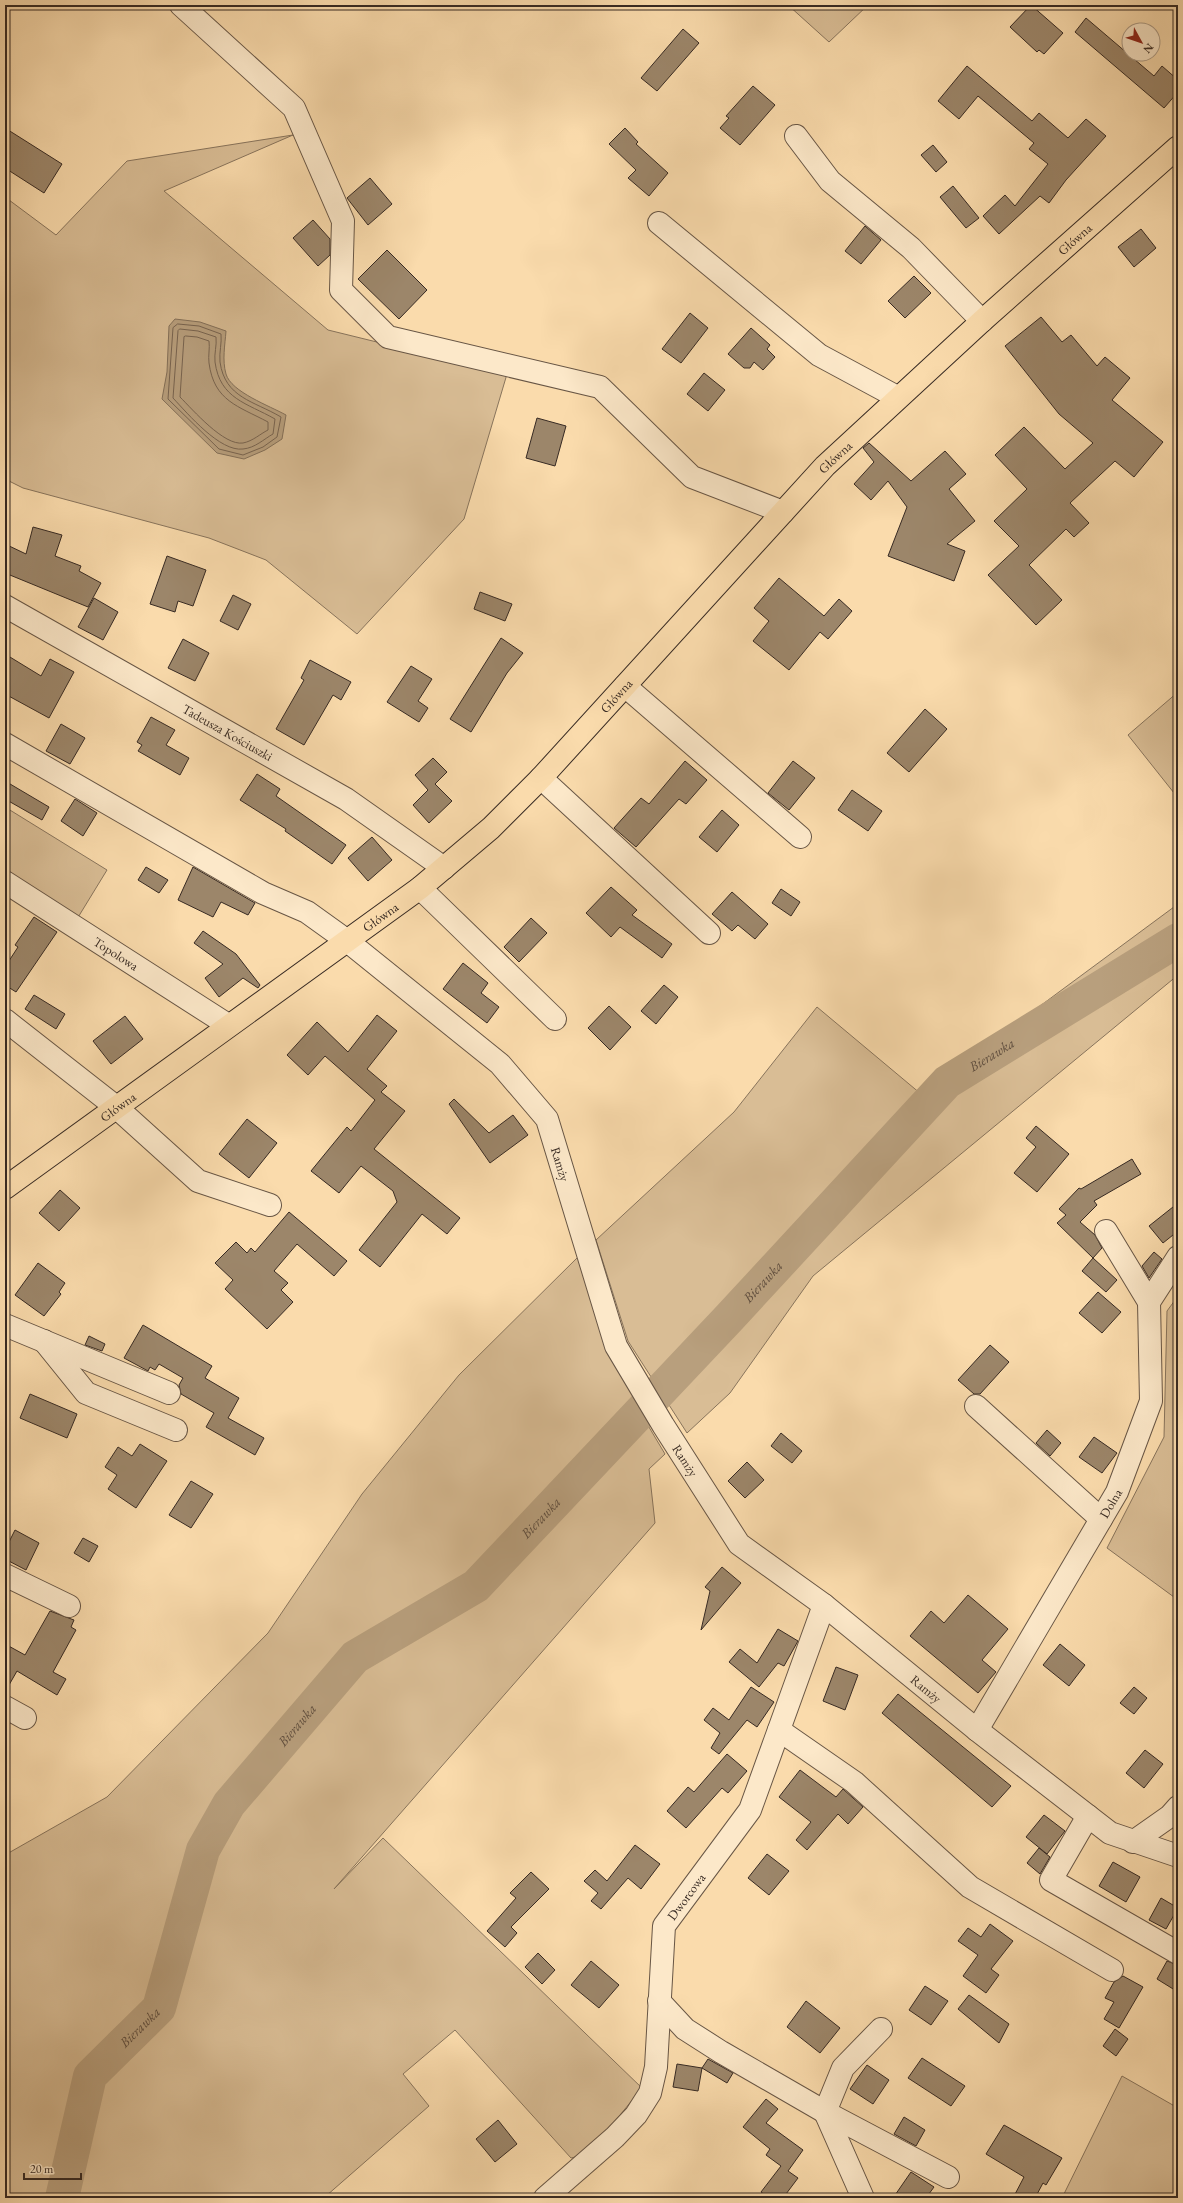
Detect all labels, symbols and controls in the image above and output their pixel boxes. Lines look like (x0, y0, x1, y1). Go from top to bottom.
north arrow (1121, 22, 1161, 62)
text: N (1140, 41, 1157, 56)
street label: Główna (1054, 219, 1096, 259)
street label: Główna (814, 437, 856, 477)
street label: Główna (596, 675, 637, 717)
street label: Tadeusza Kościuszki (179, 700, 276, 765)
street label: Główna (359, 898, 403, 936)
street label: Topolowa (90, 933, 142, 975)
water label: Bierawka (965, 1034, 1018, 1076)
street label: Główna (97, 1088, 140, 1126)
street label: Ramży (547, 1145, 574, 1184)
water label: Bierawka (738, 1257, 786, 1307)
street label: Ramży (668, 1441, 702, 1480)
street label: Dolna (1096, 1485, 1126, 1521)
water label: Bierawka (516, 1493, 565, 1543)
street label: Ramży (907, 1671, 945, 1707)
water label: Bierawka (273, 1700, 320, 1751)
street label: Dworcowa (663, 1869, 710, 1924)
water label: Bierawka (115, 2003, 164, 2052)
scale bar (24, 2155, 81, 2181)
text: 20 m (30, 2161, 54, 2177)

